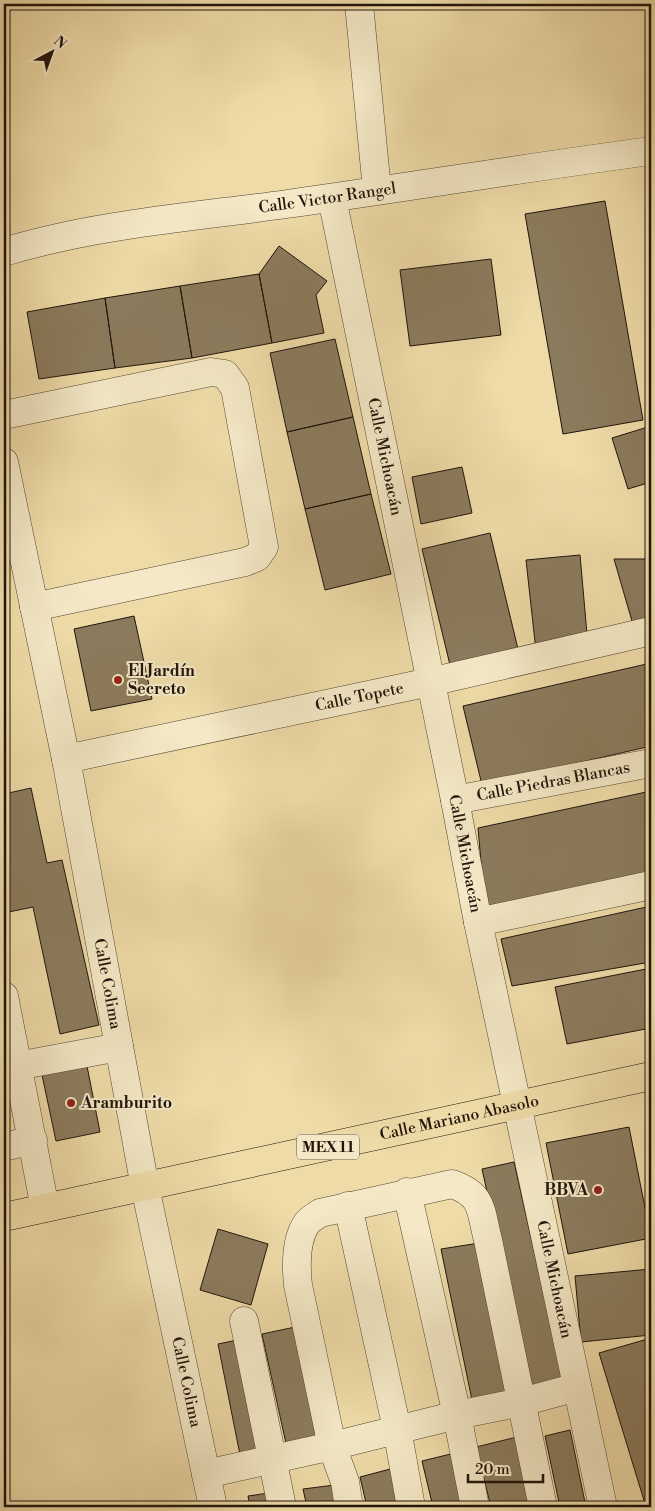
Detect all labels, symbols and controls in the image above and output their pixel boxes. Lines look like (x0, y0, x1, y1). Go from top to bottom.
north arrow (28, 28, 78, 78)
text: N (50, 33, 70, 53)
street label: Calle Victor Rangel (257, 178, 398, 218)
street label: Calle Michoacán (363, 396, 407, 518)
place label: El Jardín Secreto (128, 661, 195, 699)
marker: El Jardín Secreto (112, 674, 124, 686)
street label: Calle Topete (314, 678, 406, 716)
street label: Calle Piedras Blancas (475, 757, 632, 806)
street label: Calle Michoacán (444, 793, 486, 915)
street label: Calle Colima (89, 937, 126, 1032)
street label: Calle Mariano Abasolo (378, 1091, 541, 1145)
place label: Aramburito (80, 1093, 172, 1113)
marker: Aramburito (65, 1097, 77, 1109)
road number: MEX 11 (297, 1134, 359, 1160)
place label: BBVA (544, 1180, 589, 1200)
marker: BBVA (592, 1184, 604, 1196)
street label: Calle Michoacán (532, 1219, 577, 1340)
street label: Calle Colima (167, 1335, 206, 1430)
scale bar (468, 1451, 542, 1483)
text: 20 m (475, 1460, 510, 1479)

